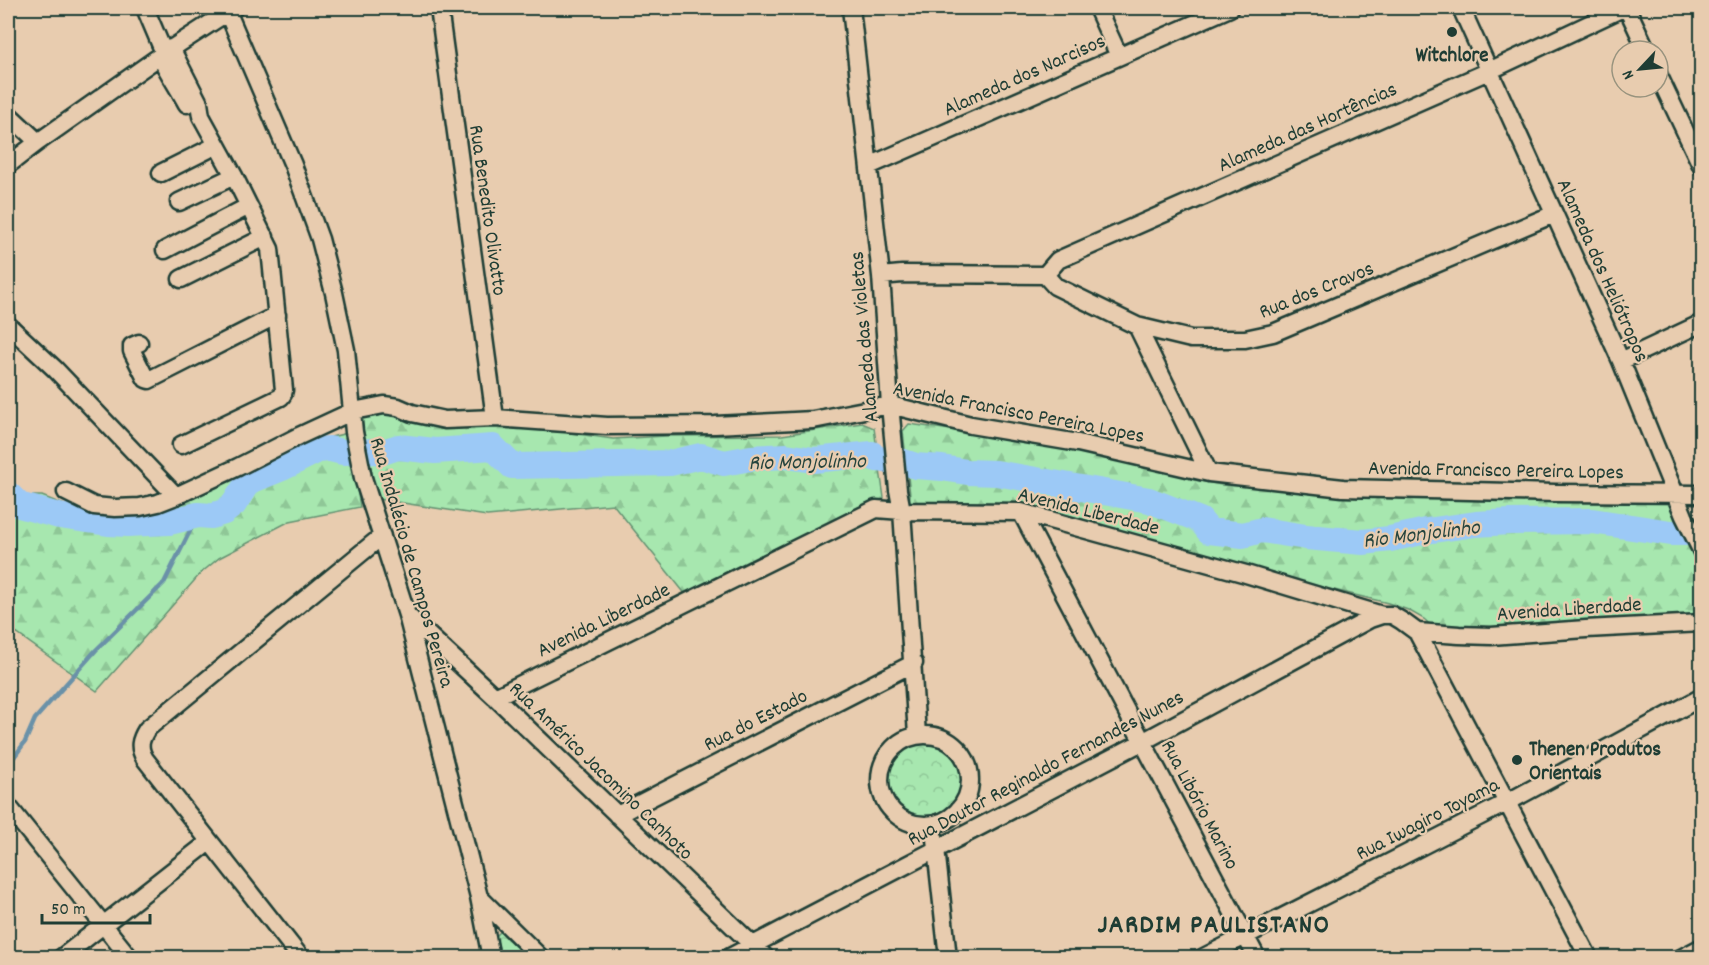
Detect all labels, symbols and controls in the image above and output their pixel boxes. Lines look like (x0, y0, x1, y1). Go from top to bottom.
marker: Witchlore (1445, 25, 1459, 39)
street label: Alameda dos Narcisos (939, 28, 1111, 126)
north arrow (1610, 39, 1670, 99)
place label: Witchlore (1415, 42, 1489, 72)
text: N (1617, 66, 1641, 83)
street label: Alameda das Hortências (1214, 76, 1403, 182)
street label: Rua Benedito Olivatto (459, 123, 513, 298)
street label: Alameda dos Heliótropos (1547, 175, 1655, 368)
street label: Alameda das Violetas (844, 250, 888, 424)
street label: Rua dos Cravos (1255, 255, 1379, 328)
street label: Avenida Francisco Pereira Lopes (890, 375, 1147, 453)
street label: Rua Indalécio de Campos Pereira (360, 434, 461, 692)
water label: Rio Monjolinho (748, 447, 867, 480)
street label: Avenida Francisco Pereira Lopes (1368, 455, 1624, 489)
street label: Avenida Liberdade (1014, 481, 1162, 545)
water label: Rio Monjolinho (1361, 513, 1483, 558)
street label: Avenida Liberdade (533, 576, 676, 667)
street label: Avenida Liberdade (1496, 591, 1643, 631)
street label: Rua Américo Jacomino Canhoto (501, 676, 699, 869)
street label: Rua do Estado (699, 683, 814, 761)
street label: Rua Doutor Reginaldo Fernandes Nunes (903, 684, 1190, 856)
street label: Rua Libório Marino (1151, 735, 1245, 876)
place label: Thenen Produtos Orientais (1529, 736, 1661, 790)
marker: Thenen Produtos Orientais (1510, 753, 1524, 767)
street label: Rua Iwagiro Toyama (1351, 771, 1506, 870)
scale bar (42, 887, 150, 925)
text: 50 m (51, 898, 86, 923)
district label: JARDIM PAULISTANO (1097, 907, 1331, 946)

